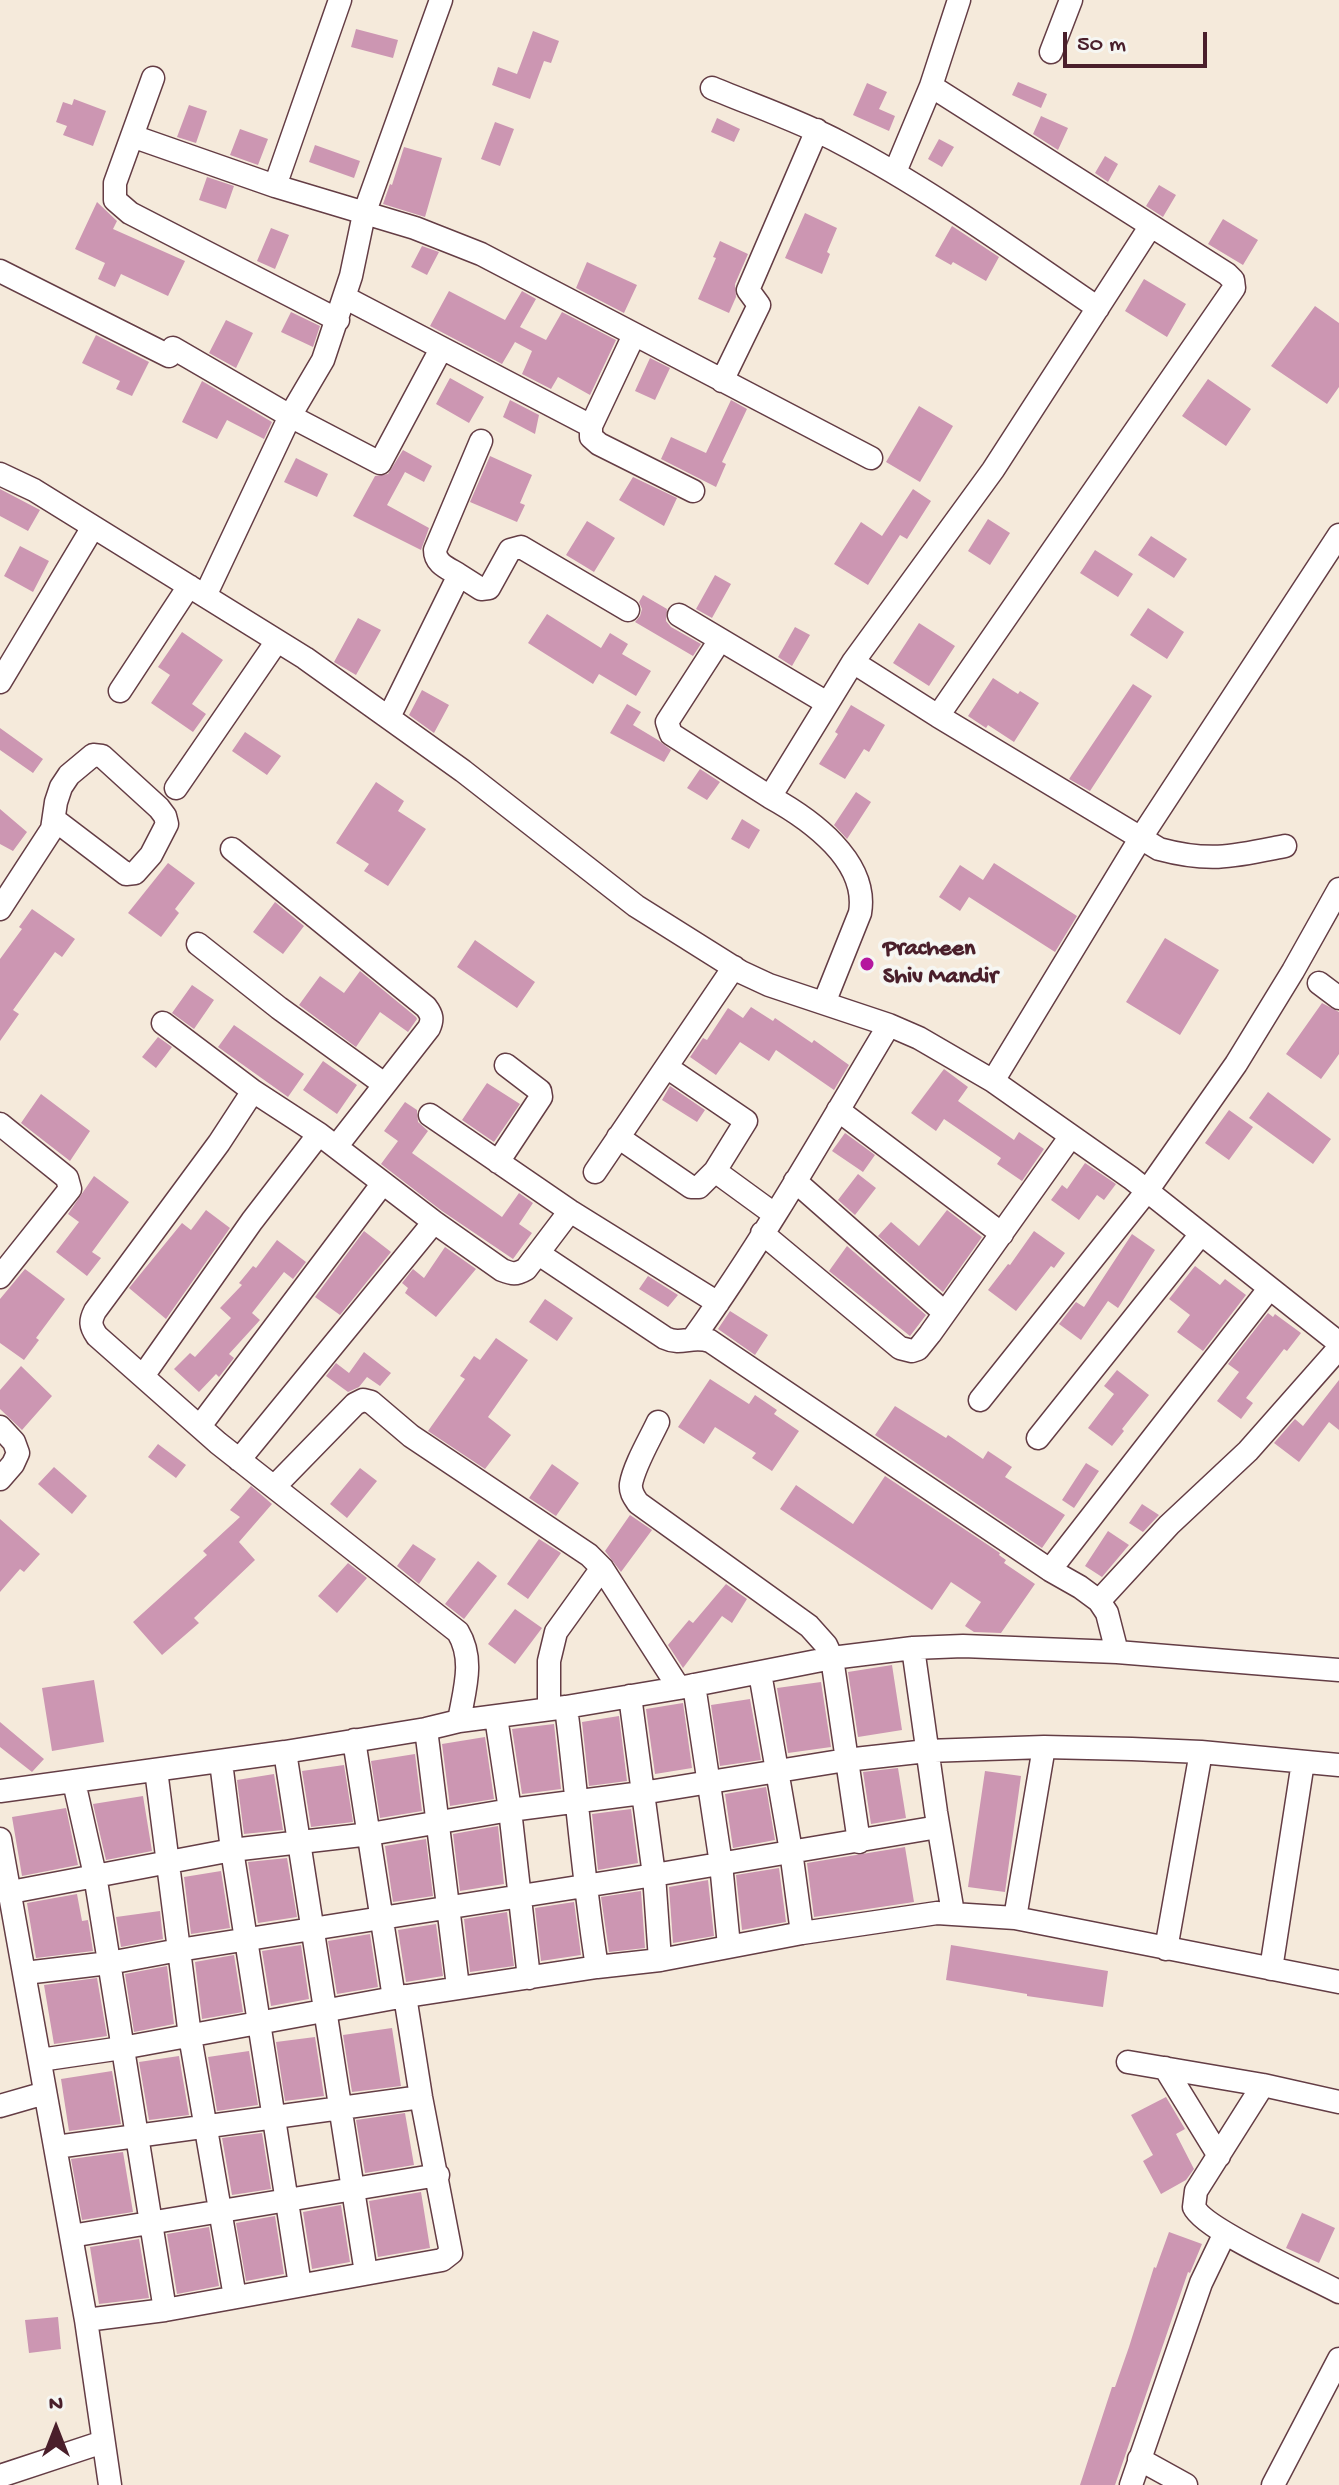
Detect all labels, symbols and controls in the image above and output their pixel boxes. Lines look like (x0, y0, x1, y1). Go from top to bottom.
scale bar (1067, 16, 1211, 66)
text: 50 m (1077, 31, 1126, 60)
place label: Pracheen Shiv Mandir (883, 936, 998, 992)
marker: Pracheen Shiv Mandir (858, 955, 876, 973)
north arrow (16, 2389, 96, 2469)
text: N (49, 2392, 63, 2418)

